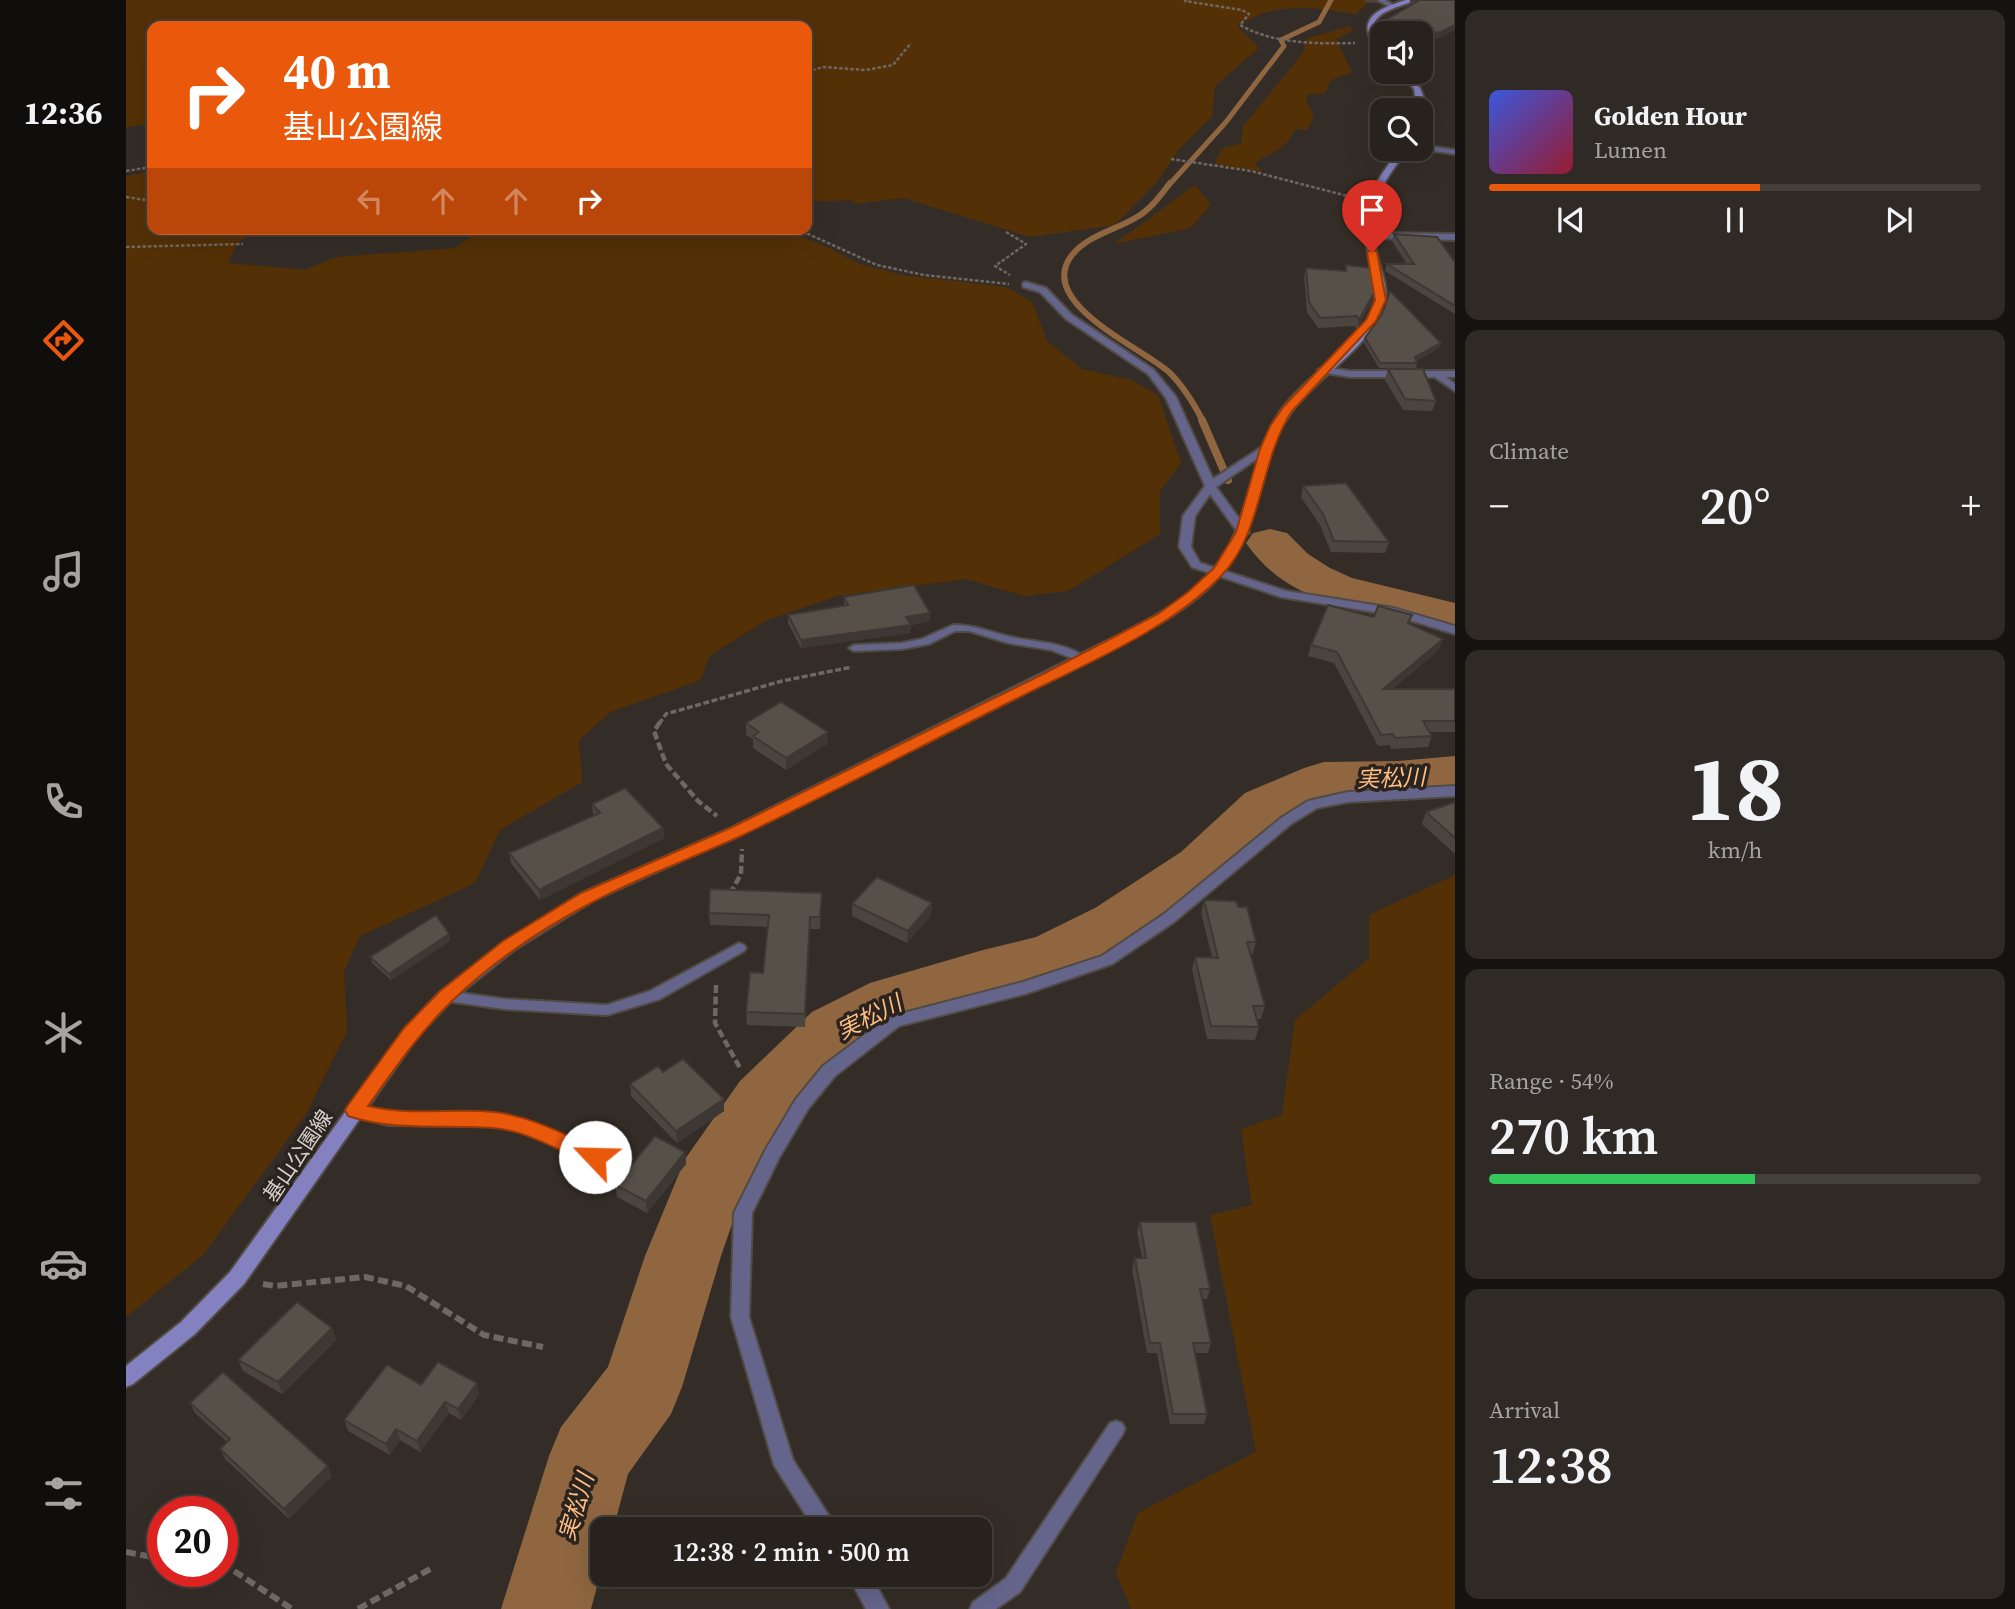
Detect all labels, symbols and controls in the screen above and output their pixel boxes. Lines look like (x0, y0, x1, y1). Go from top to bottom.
map controls (1370, 21, 1433, 161)
button: sound (1370, 21, 1433, 84)
text: 40 m (283, 37, 391, 104)
icon: right (168, 49, 259, 140)
text: 12:36 (24, 91, 102, 135)
button: search (1370, 98, 1433, 161)
text: Golden Hour (1594, 98, 1747, 134)
text: 基山公園線 (283, 105, 443, 149)
text: Lumen (1594, 134, 1667, 166)
pin (1342, 180, 1402, 252)
icon: left (351, 182, 389, 220)
icon: ahead (424, 182, 462, 220)
icon: ahead (497, 182, 535, 220)
icon: right (570, 182, 608, 220)
icon: arrive (1353, 191, 1391, 229)
icon: previous (1552, 201, 1590, 239)
icon: pause (1716, 201, 1754, 239)
icon: next (1880, 201, 1918, 239)
icon: directions (39, 316, 88, 365)
text: Climate (1489, 435, 1569, 467)
text: 20° (1699, 470, 1771, 541)
text: − (1489, 480, 1509, 532)
text: + (1961, 480, 1981, 532)
icon: music (39, 547, 88, 596)
text: 18 (1686, 726, 1784, 850)
water label: 実松川 (1356, 761, 1429, 795)
icon: phone (39, 777, 88, 826)
text: km/h (1708, 834, 1762, 866)
water label: 実松川 (831, 986, 910, 1047)
icon: climate (39, 1008, 88, 1057)
text: Range · 54% (1489, 1065, 1614, 1097)
text: 270 km (1489, 1100, 1658, 1171)
street label: 基山公園線 (256, 1104, 339, 1207)
position arrow (558, 1120, 632, 1194)
icon: car (39, 1239, 88, 1288)
text: Arrival (1489, 1394, 1560, 1426)
text: 12:38 (1489, 1429, 1613, 1500)
water label: 実松川 (551, 1466, 602, 1545)
icon: filters (39, 1469, 88, 1518)
speed limit sign: 20 (147, 1496, 238, 1587)
text: 12:38 · 2 min · 500 m (672, 1534, 910, 1570)

